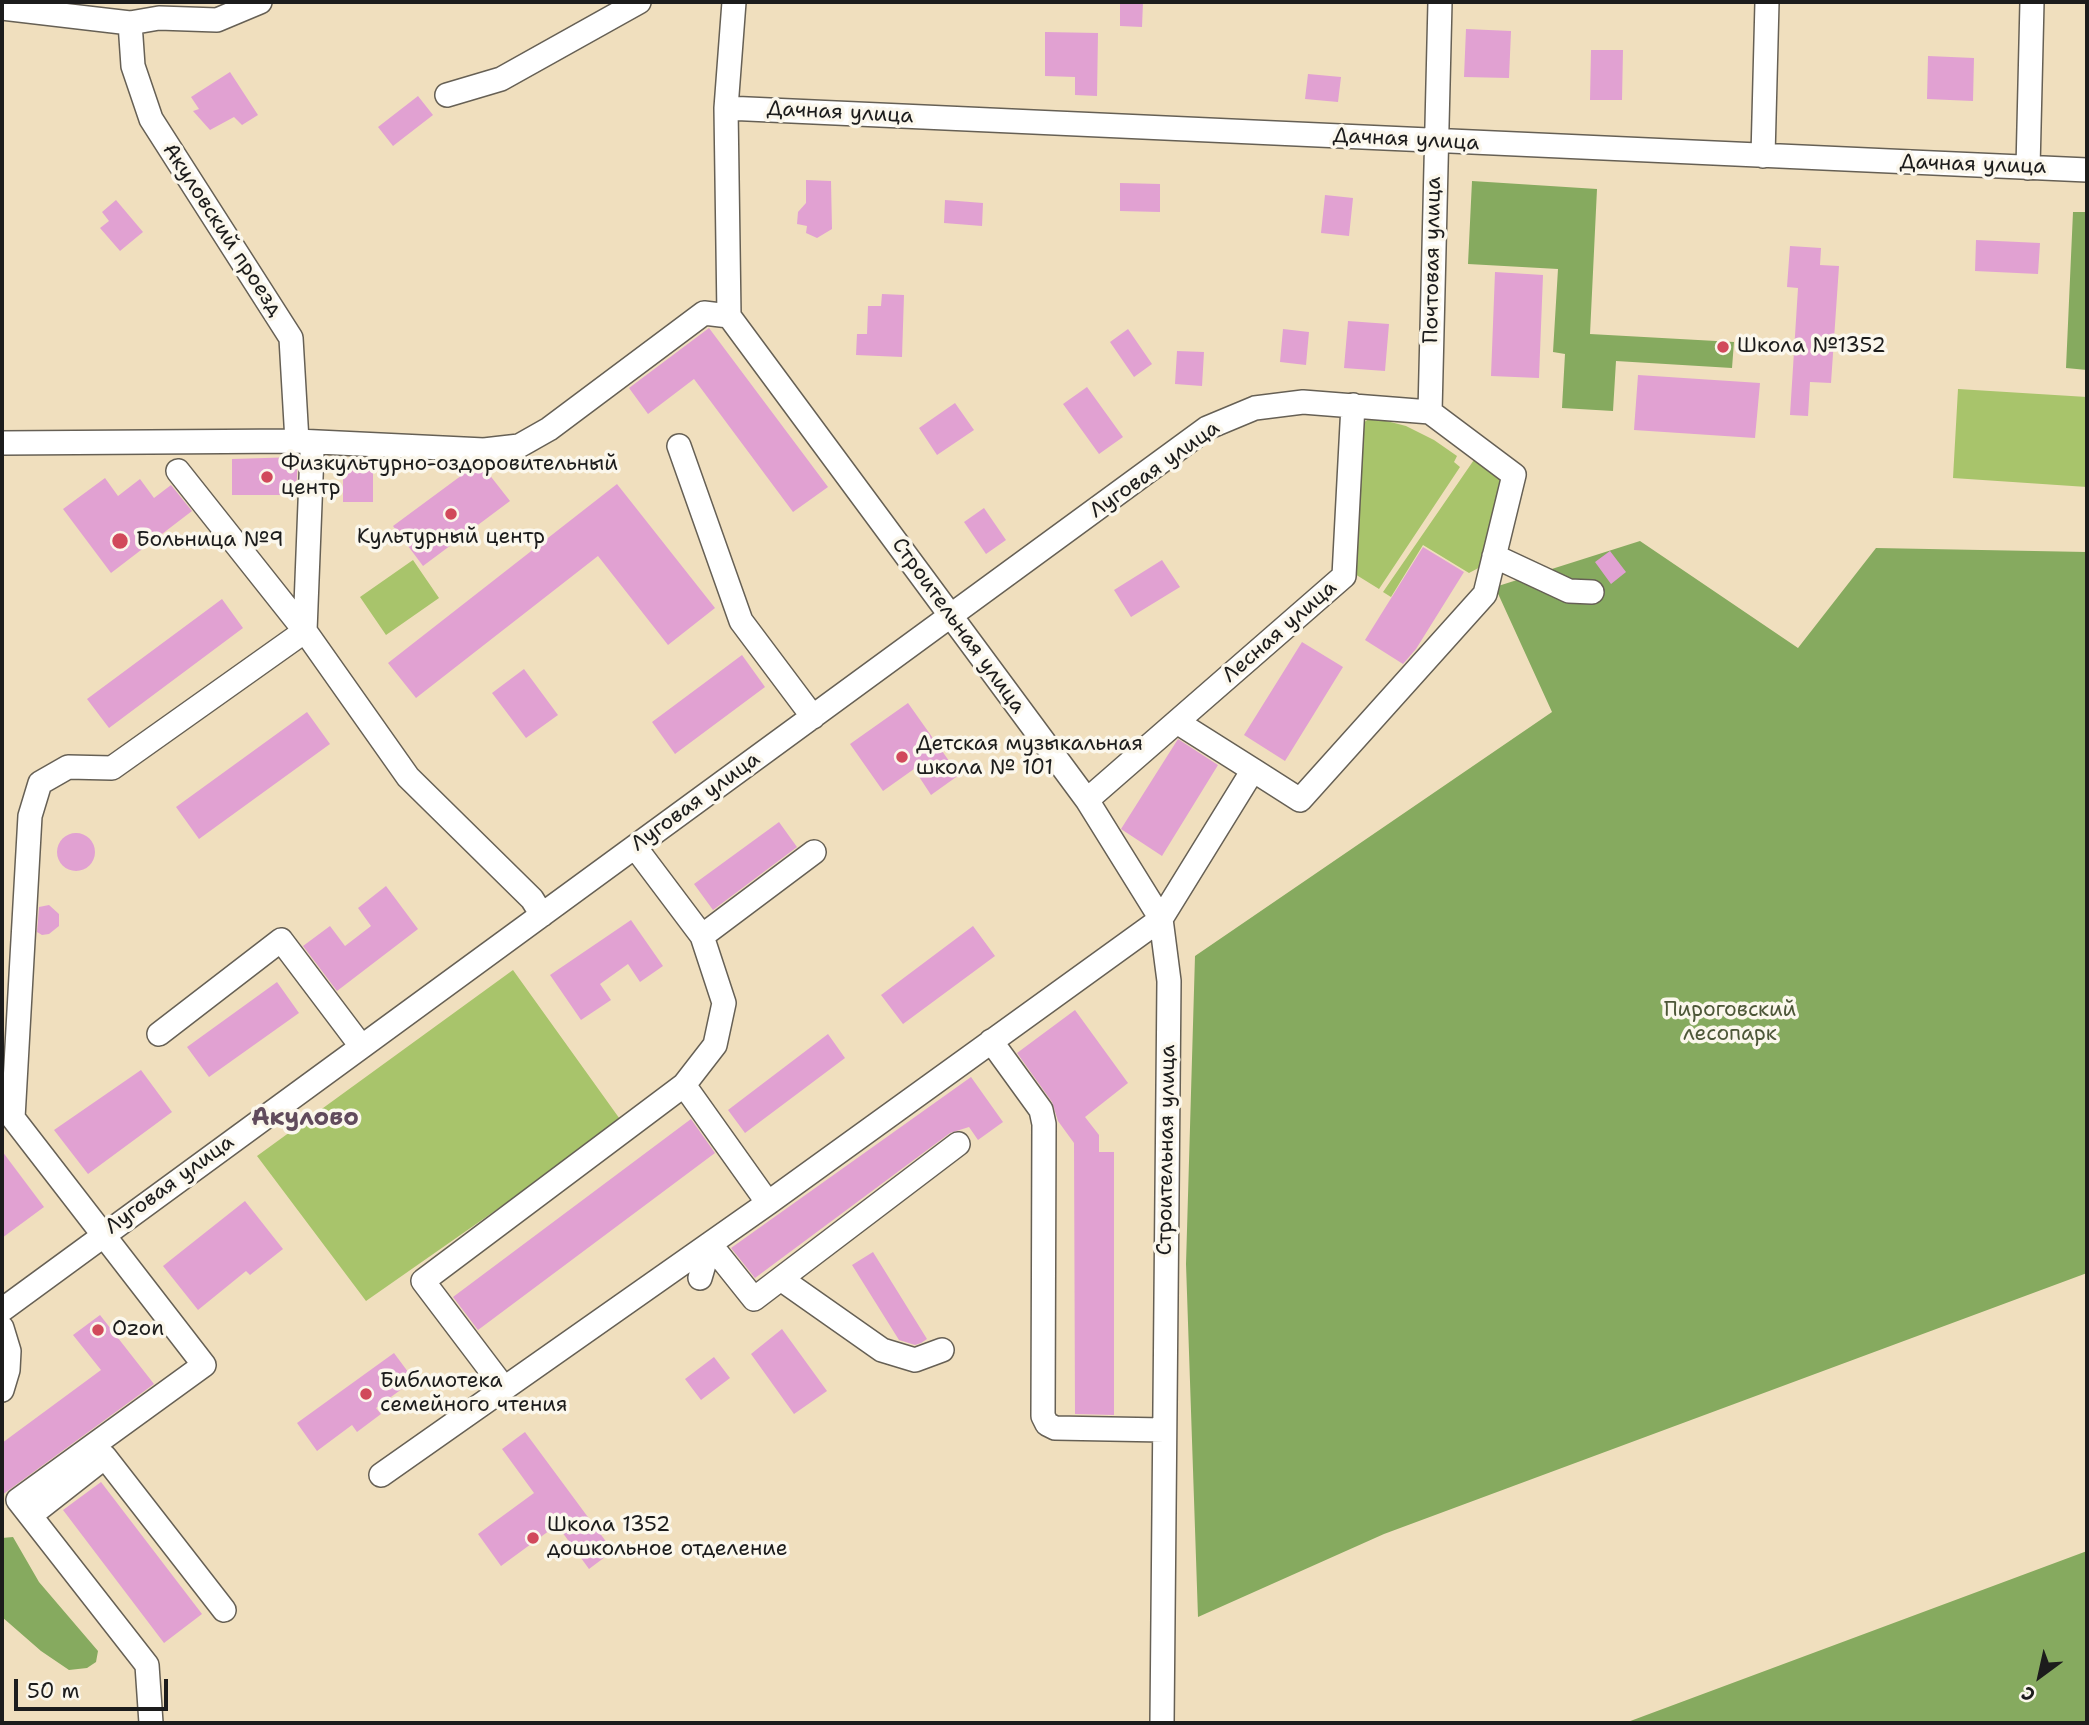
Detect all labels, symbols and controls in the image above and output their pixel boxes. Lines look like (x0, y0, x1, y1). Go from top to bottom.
street label: Дачная улица (766, 97, 914, 129)
street label: Дачная улица (1332, 124, 1480, 156)
street label: Акуловский проезд (157, 139, 287, 321)
street label: Дачная улица (1899, 150, 2047, 180)
street label: Почтовая улица (1419, 176, 1447, 344)
place label: Школа №1352 (1737, 334, 1886, 360)
marker: Школа №1352 (1715, 339, 1731, 355)
street label: Луговая улица (1085, 416, 1225, 524)
place label: Физкультурно-оздоровительный центр (281, 452, 618, 502)
marker: Физкультурно-оздоровительный центр (259, 469, 275, 485)
marker: Культурный центр (443, 506, 459, 522)
place label: Культурный центр (357, 525, 545, 551)
place label: Больница №9 (136, 528, 284, 554)
marker: Больница №9 (110, 531, 130, 551)
street label: Строительная улица (886, 533, 1030, 719)
street label: Лесная улица (1218, 576, 1342, 688)
place label: Детская музыкальная школа № 101 (916, 732, 1143, 782)
street label: Луговая улица (627, 747, 765, 857)
marker: Детская музыкальная школа № 101 (894, 749, 910, 765)
park label: Пироговский лесопарк (1664, 998, 1796, 1048)
street label: Строительная улица (1153, 1044, 1181, 1256)
district label: Акулово (251, 1105, 359, 1133)
street label: Луговая улица (101, 1130, 239, 1240)
place label: Ozon (112, 1317, 164, 1343)
marker: Ozon (90, 1322, 106, 1338)
place label: Библиотека семейного чтения (380, 1369, 567, 1419)
marker: Библиотека семейного чтения (358, 1386, 374, 1402)
place label: Школа 1352 дошкольное отделение (547, 1513, 788, 1563)
marker: Школа 1352 дошкольное отделение (525, 1530, 541, 1546)
north arrow (2005, 1641, 2075, 1711)
scale bar (18, 1666, 172, 1710)
text: 50 m (27, 1677, 80, 1705)
text: С (2017, 1680, 2040, 1708)

